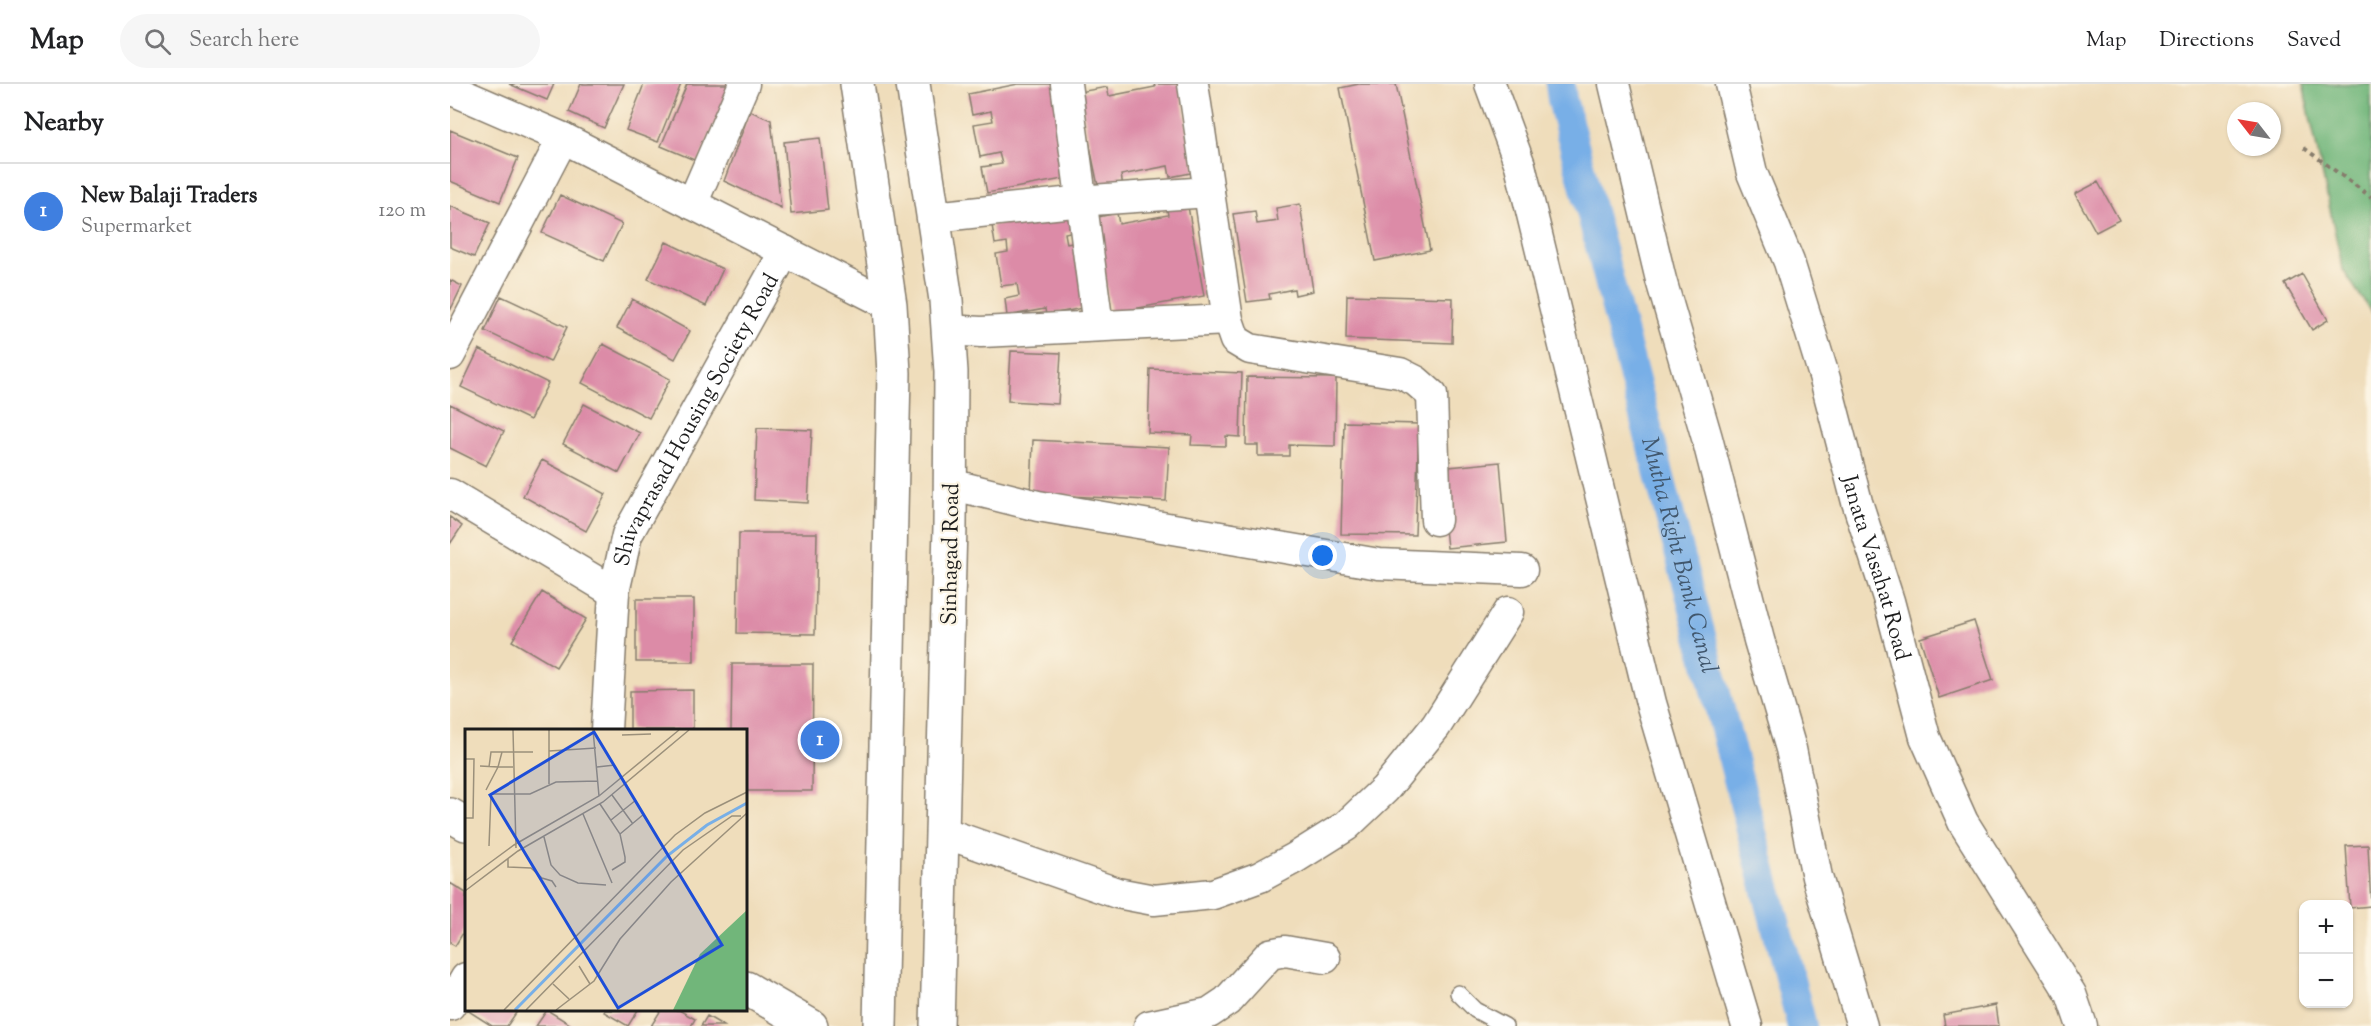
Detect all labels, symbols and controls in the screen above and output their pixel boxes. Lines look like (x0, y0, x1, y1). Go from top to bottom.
search box (120, 14, 540, 68)
text: Map (30, 21, 84, 61)
icon: search (141, 25, 174, 58)
text: Search here (189, 25, 299, 57)
text: Map (2086, 26, 2126, 56)
text: Directions (2159, 26, 2254, 56)
text: Saved (2287, 26, 2341, 56)
north arrow (2227, 102, 2281, 156)
text: Nearby (24, 105, 104, 142)
text: New Balaji Traders (81, 181, 257, 213)
text: 1 (40, 197, 47, 226)
text: 120 m (378, 197, 426, 226)
text: Supermarket (81, 213, 192, 242)
street label: Shivaprasad Housing Society Road (607, 268, 788, 570)
water label: Mutha Right Bank Canal (1631, 433, 1725, 677)
street label: Janata Vasahat Road (1831, 471, 1917, 664)
street label: Sinhagad Road (935, 483, 969, 625)
your location (1308, 541, 1337, 570)
pin: 1 (800, 718, 839, 762)
inset map (465, 729, 747, 1011)
map controls (2299, 900, 2353, 1008)
button: + (2299, 900, 2353, 954)
button: − (2299, 954, 2353, 1008)

